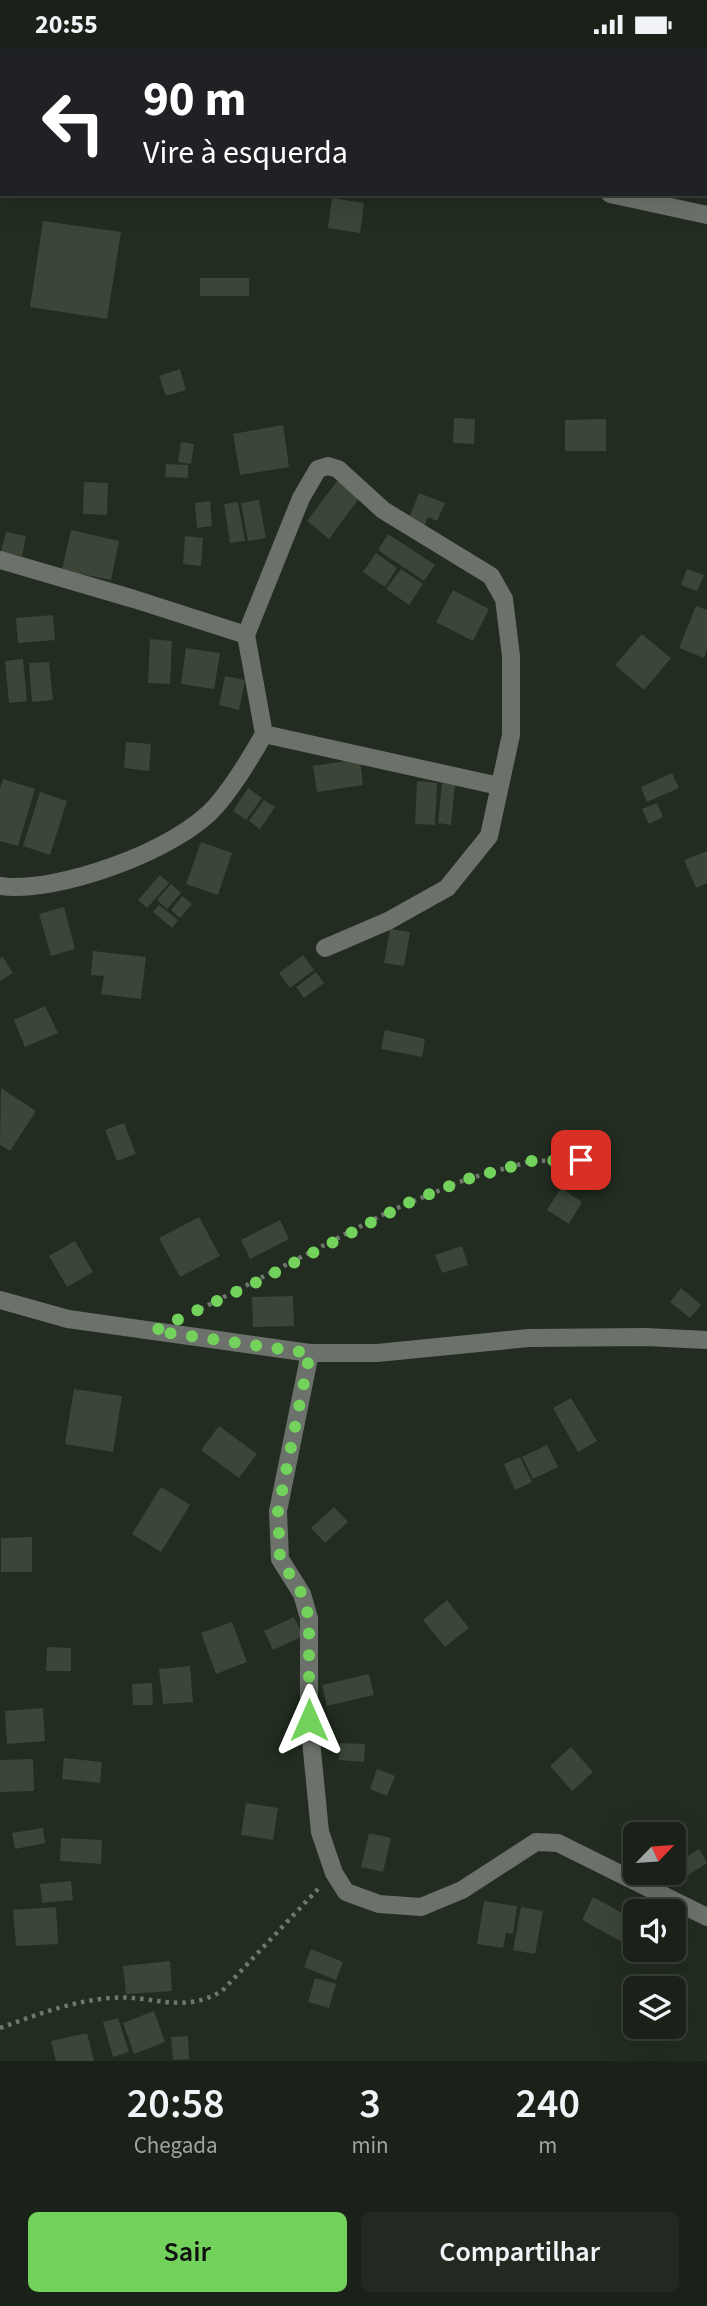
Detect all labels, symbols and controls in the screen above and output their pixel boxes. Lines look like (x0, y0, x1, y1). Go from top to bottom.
text: 20:55 (35, 6, 98, 43)
text: 90 m (143, 65, 247, 135)
icon: left (28, 77, 119, 168)
text: Vire à esquerda (143, 130, 348, 176)
pin (551, 1130, 611, 1190)
icon: arrive (562, 1141, 600, 1179)
position arrow (272, 1683, 346, 1757)
north arrow (623, 1822, 686, 1885)
map controls (623, 1822, 686, 2039)
button: sound (623, 1899, 686, 1962)
button: layers (623, 1976, 686, 2039)
text: 20:58 (127, 2074, 225, 2134)
text: 3 (359, 2074, 381, 2134)
text: 240 (516, 2074, 580, 2134)
text: Chegada (134, 2129, 218, 2162)
text: min (351, 2129, 389, 2162)
text: m (538, 2129, 557, 2162)
button: Sair (28, 2212, 347, 2292)
button: Compartilhar (361, 2212, 679, 2292)

